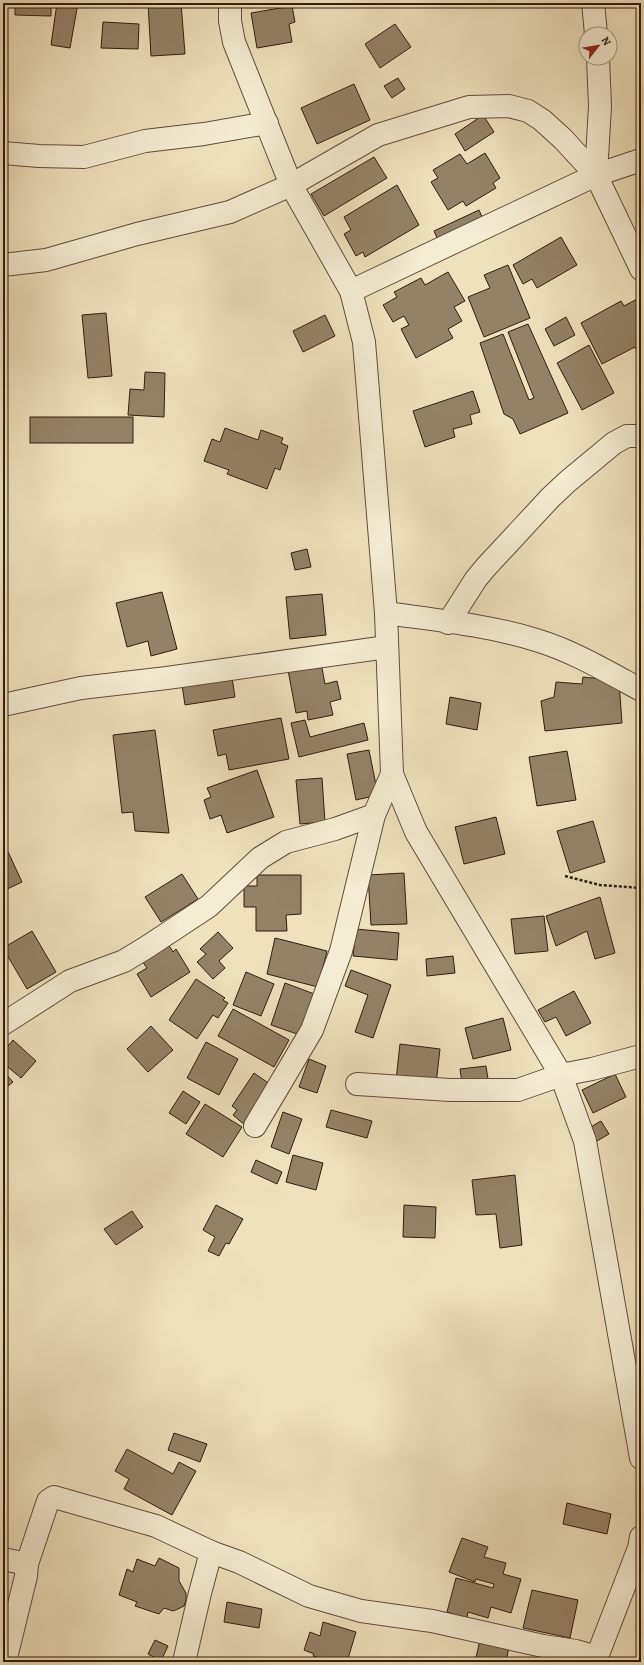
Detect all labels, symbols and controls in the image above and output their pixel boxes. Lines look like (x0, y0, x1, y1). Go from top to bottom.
north arrow (578, 26, 618, 66)
text: N (598, 34, 615, 48)

